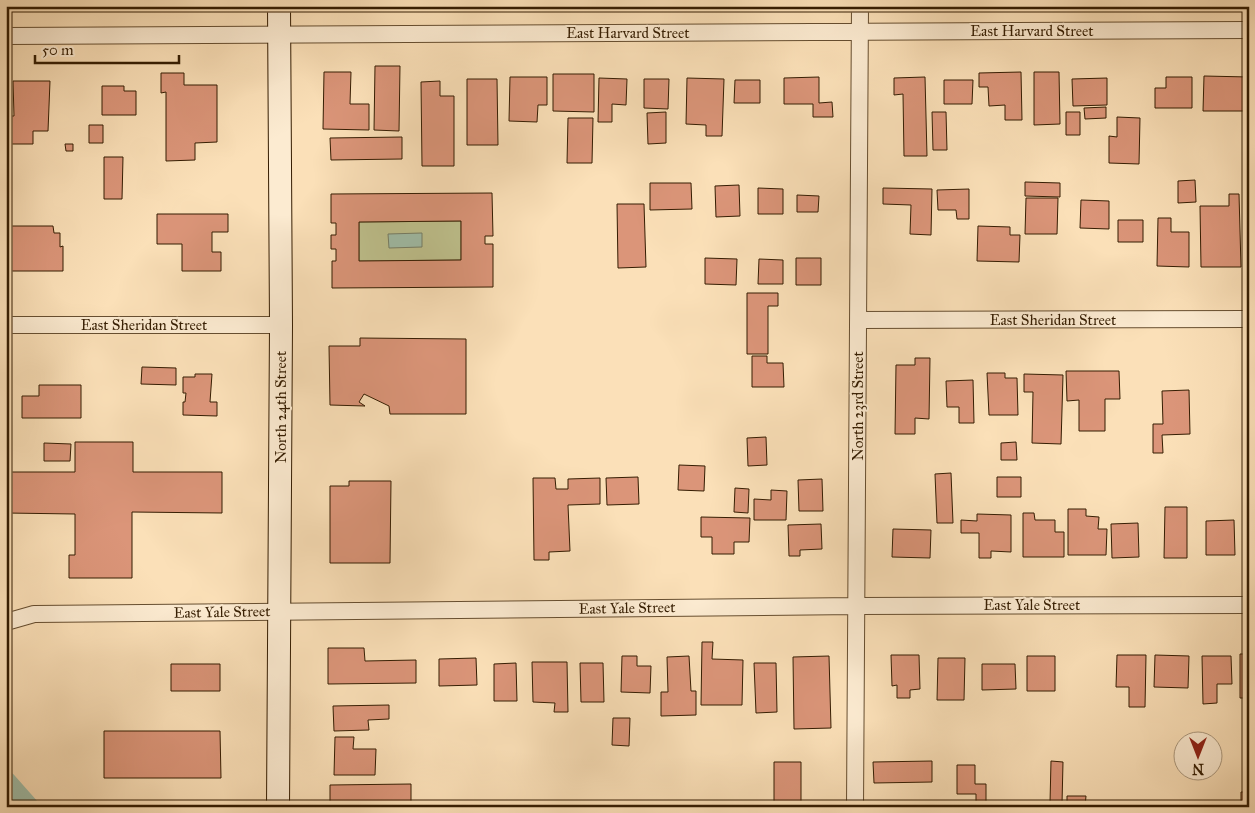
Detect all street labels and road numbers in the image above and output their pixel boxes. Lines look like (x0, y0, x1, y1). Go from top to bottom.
street label: East Harvard Street (970, 22, 1094, 40)
street label: East Harvard Street (566, 24, 690, 42)
street label: East Sheridan Street (990, 311, 1117, 329)
street label: East Sheridan Street (81, 316, 208, 334)
street label: North 24th Street (272, 350, 290, 463)
street label: North 23rd Street (849, 351, 867, 461)
street label: East Yale Street (984, 596, 1081, 614)
street label: East Yale Street (578, 598, 676, 618)
street label: East Yale Street (173, 602, 271, 622)

